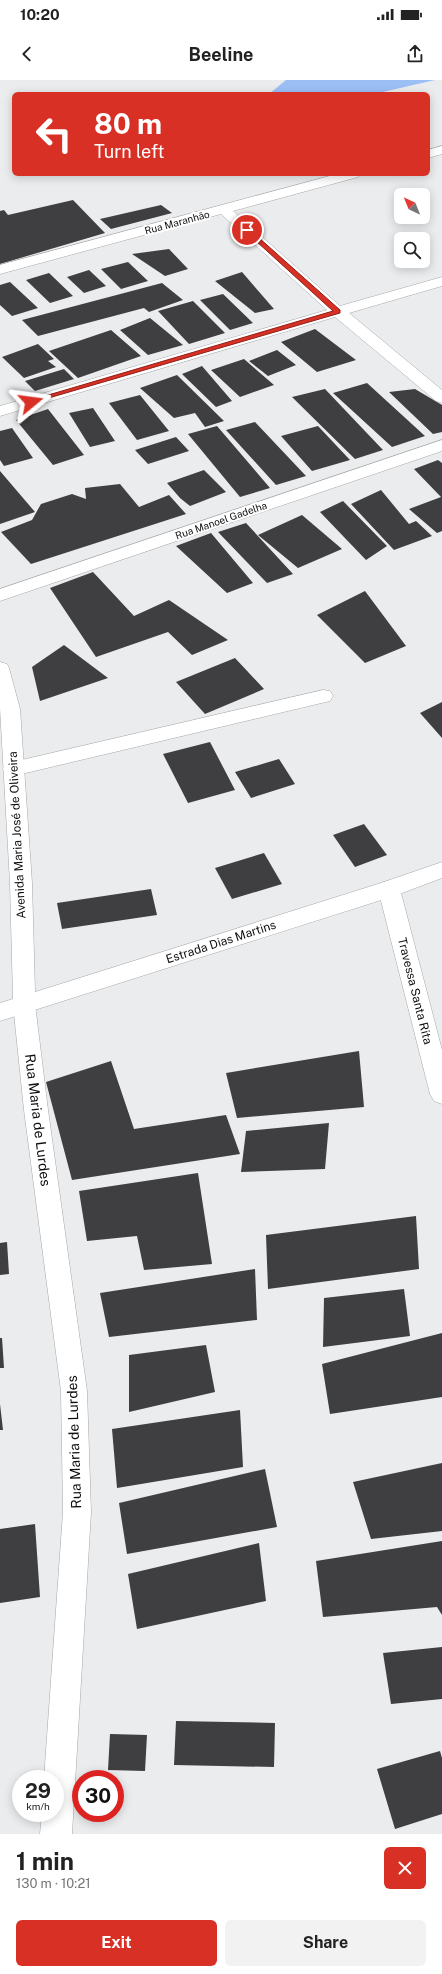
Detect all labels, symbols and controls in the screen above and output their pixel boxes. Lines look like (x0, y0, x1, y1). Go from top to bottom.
text: 10:20 (20, 6, 60, 23)
icon: back (16, 43, 38, 65)
icon: share (404, 43, 426, 65)
text: Beeline (189, 44, 253, 65)
text: 80 m (94, 107, 162, 140)
icon: left (28, 108, 80, 160)
text: Turn left (94, 141, 164, 162)
north arrow (394, 188, 430, 224)
map controls (394, 188, 430, 268)
street label: Rua Maranhão (143, 207, 211, 236)
pin (230, 213, 264, 247)
icon: arrive (236, 219, 258, 241)
button: search (394, 232, 430, 268)
position arrow (10, 381, 52, 423)
street label: Rua Manoel Gadelha (174, 499, 268, 541)
street label: Avenida Maria José de Oliveira (6, 751, 28, 919)
street label: Estrada Dias Martins (164, 918, 278, 966)
street label: Travessa Santa Rita (395, 936, 435, 1046)
street label: Rua Maria de Lurdes (22, 1053, 54, 1187)
street label: Rua Maria de Lurdes (64, 1375, 84, 1509)
speed limit sign: 30 (72, 1770, 124, 1822)
text: 29 (25, 1779, 51, 1803)
text: km/h (26, 1800, 50, 1812)
text: 1 min (16, 1847, 74, 1875)
button: close (384, 1847, 426, 1889)
text: 130 m · 10:21 (16, 1876, 90, 1891)
button: Exit (16, 1920, 217, 1966)
button: Share (225, 1920, 426, 1966)

